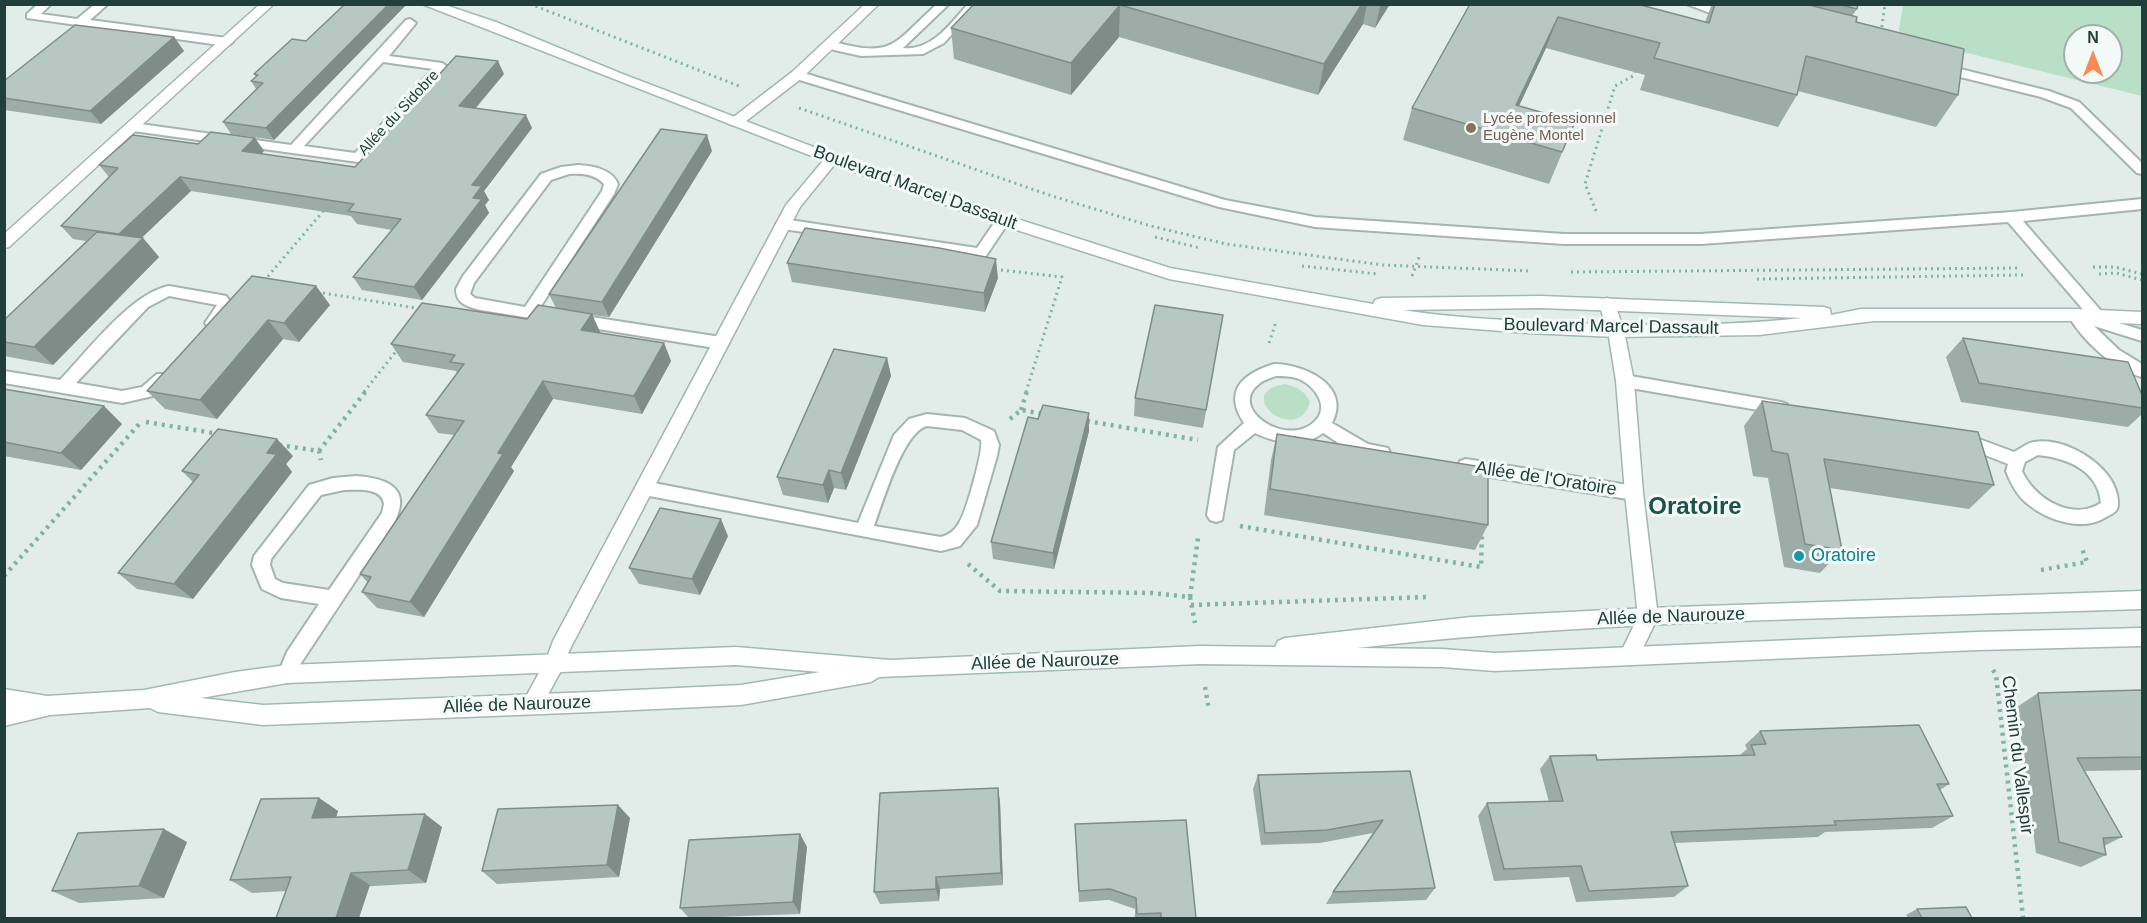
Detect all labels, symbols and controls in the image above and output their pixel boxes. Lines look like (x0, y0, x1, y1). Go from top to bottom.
north arrow (2063, 24, 2123, 84)
text: N (2087, 29, 2099, 46)
street label: Allée du Sidobre (355, 67, 443, 159)
place label: Lycée professionnel Eugène Montel (1483, 110, 1616, 145)
marker: Lycée professionnel Eugène Montel (1464, 121, 1478, 135)
street label: Boulevard Marcel Dassault (810, 141, 1020, 235)
street label: Boulevard Marcel Dassault (1503, 314, 1719, 340)
street label: Allée de l'Oratoire (1474, 457, 1618, 501)
district label: Oratoire (1648, 493, 1742, 521)
place label: Oratoire (1811, 545, 1876, 567)
marker: Oratoire (1792, 549, 1806, 563)
street label: Allée de Naurouze (1597, 604, 1745, 630)
street label: Allée de Naurouze (971, 649, 1119, 675)
street label: Chemin du Vallespir (1997, 674, 2037, 836)
street label: Allée de Naurouze (443, 692, 591, 718)

